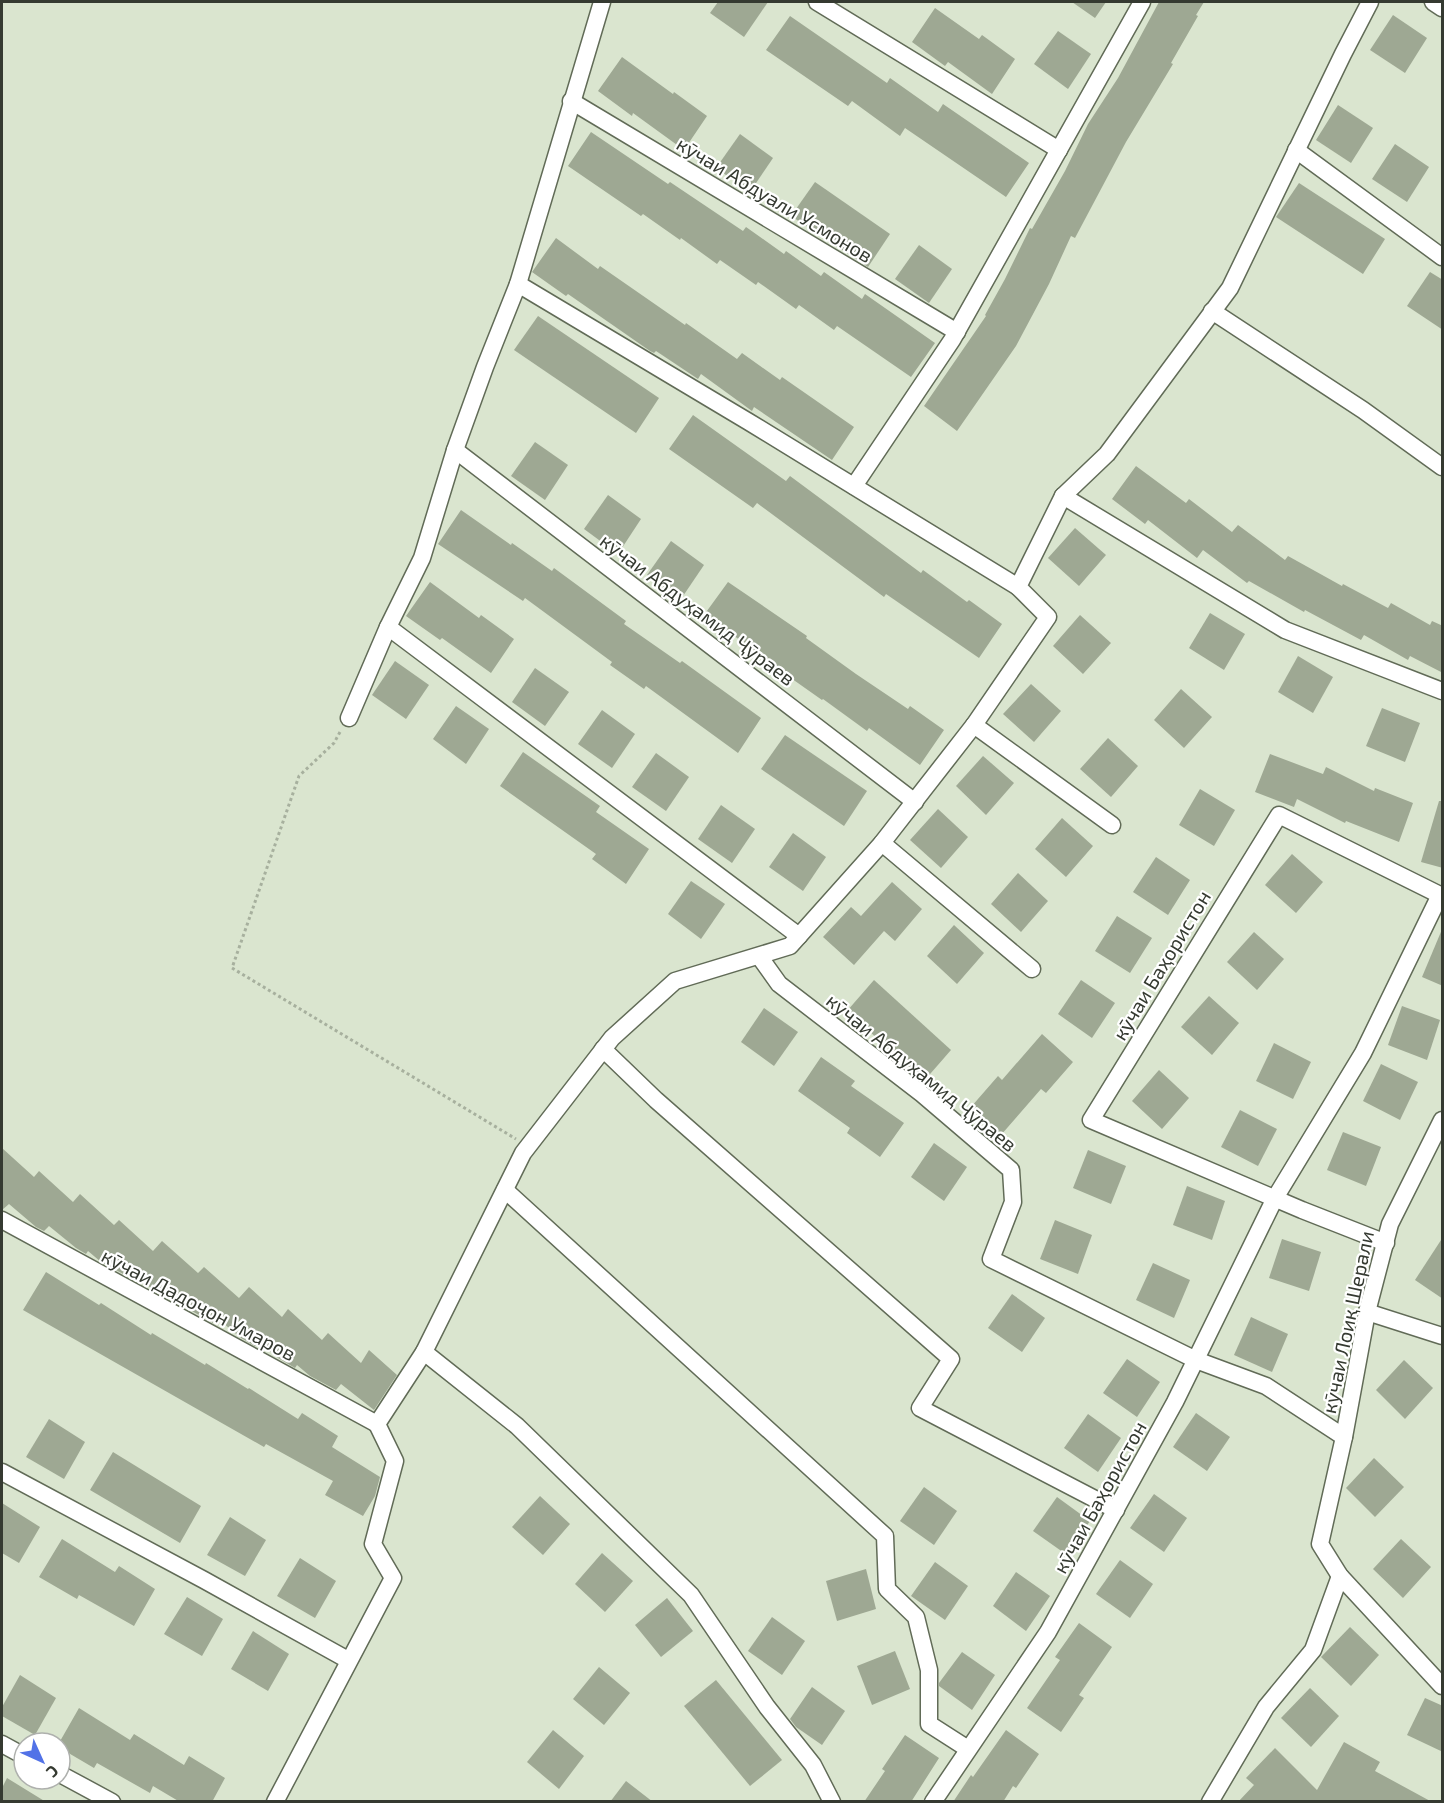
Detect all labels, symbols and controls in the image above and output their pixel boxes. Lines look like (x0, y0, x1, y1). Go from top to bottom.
street label: кӯчаи Абдуали Усмонов (672, 131, 877, 268)
street label: кӯчаи Абдуҳамид Ҷӯраев (595, 528, 800, 691)
street label: кӯчаи Баҳористон (1107, 886, 1216, 1045)
street label: кӯчаи Абдуҳамид Ҷӯраев (821, 988, 1022, 1157)
street label: кӯчаи Лоиқ Шерали (1316, 1229, 1379, 1416)
street label: кӯчаи Дадоҷон Умаров (97, 1243, 300, 1366)
street label: кӯчаи Баҳористон (1047, 1417, 1152, 1578)
north arrow (12, 1731, 72, 1791)
text: С (43, 1762, 63, 1782)

